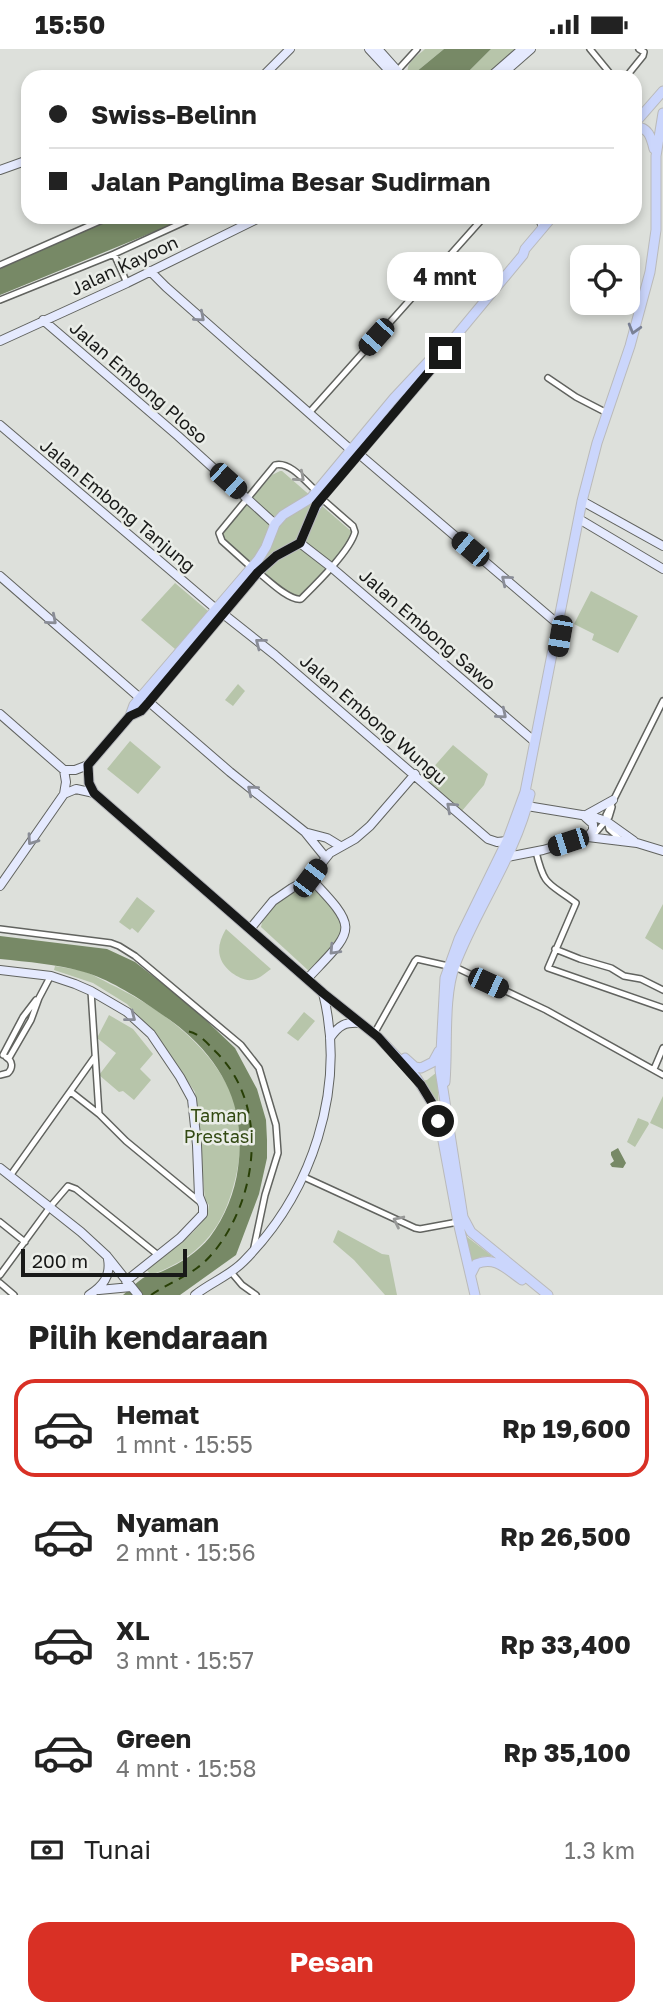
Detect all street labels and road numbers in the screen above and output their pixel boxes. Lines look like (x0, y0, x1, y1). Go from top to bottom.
street label: Jalan Kayoon (67, 230, 181, 300)
street label: Jalan Embong Ploso (66, 316, 212, 448)
street label: Jalan Embong Tanjung (36, 434, 200, 576)
street label: Jalan Embong Sawo (355, 564, 501, 694)
street label: Jalan Embong Wungu (296, 649, 452, 789)

